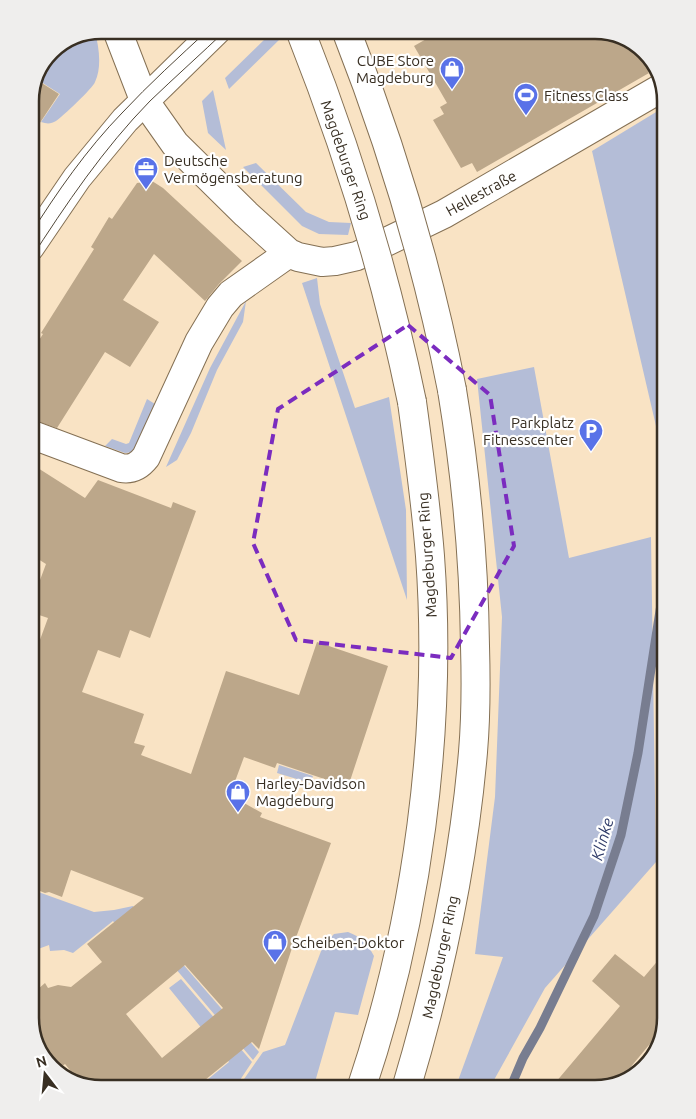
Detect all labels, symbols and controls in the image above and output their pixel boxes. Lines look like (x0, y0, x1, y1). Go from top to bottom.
place label: CUBE Store Magdeburg (356, 52, 434, 86)
shop icon: CUBE Store Magdeburg (439, 56, 465, 90)
sports icon: Fitness Class (513, 82, 539, 116)
place label: Fitness Class (544, 87, 629, 104)
street label: Magdeburger Ring (318, 98, 374, 222)
place label: Deutsche Vermögensberatung (164, 152, 303, 186)
office icon: Deutsche Vermögensberatung (133, 156, 159, 190)
street label: Hellestraße (443, 167, 519, 219)
place label: Parkplatz Fitnesscenter (483, 414, 574, 448)
parking icon: Parkplatz Fitnesscenter (578, 418, 604, 452)
street label: Magdeburger Ring (414, 492, 440, 618)
place label: Harley-Davidson Magdeburg (256, 775, 366, 809)
shop icon: Harley-Davidson Magdeburg (225, 779, 251, 813)
water label: Klinke (587, 816, 617, 862)
street label: Magdeburger Ring (419, 894, 461, 1020)
shop icon: Scheiben-Doktor (262, 929, 288, 963)
place label: Scheiben-Doktor (292, 934, 405, 951)
north arrow (20, 1049, 70, 1099)
text: N (34, 1052, 49, 1071)

